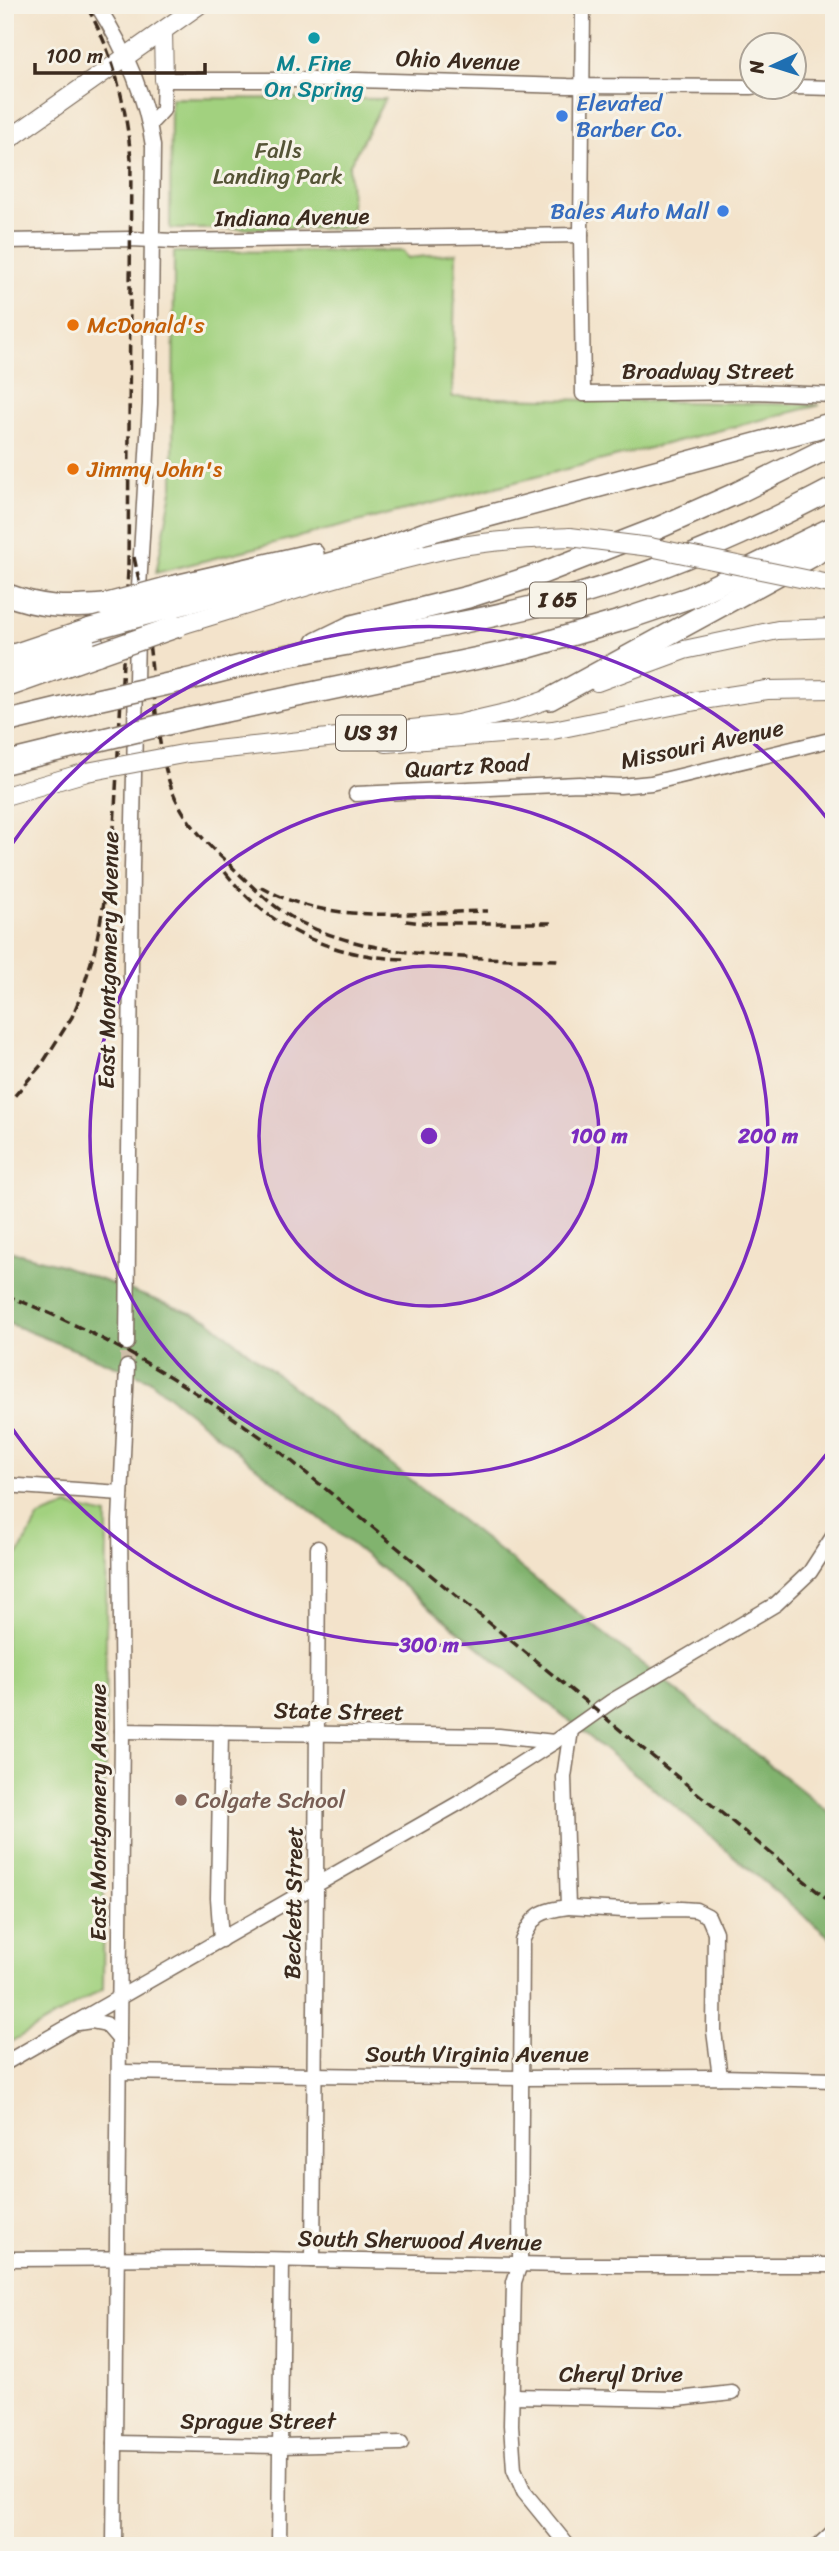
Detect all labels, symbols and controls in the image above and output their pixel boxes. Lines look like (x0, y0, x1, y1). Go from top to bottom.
marker: M. Fine On Spring (306, 30, 322, 46)
scale bar (35, 32, 205, 76)
north arrow (738, 32, 808, 102)
text: 100 m (46, 37, 103, 75)
street label: Ohio Avenue (395, 38, 521, 83)
place label: M. Fine On Spring (264, 43, 364, 110)
text: N (740, 59, 774, 76)
place label: Elevated Barber Co. (576, 83, 684, 150)
marker: Elevated Barber Co. (554, 108, 570, 124)
park label: Falls Landing Park (213, 130, 343, 197)
place label: Bales Auto Mall (550, 191, 709, 232)
street label: Indiana Avenue (213, 196, 370, 239)
marker: Bales Auto Mall (715, 203, 731, 219)
place label: McDonald's (87, 305, 205, 346)
marker: McDonald's (65, 317, 81, 333)
street label: Broadway Street (622, 351, 794, 392)
place label: Jimmy John's (86, 449, 223, 490)
marker: Jimmy John's (65, 461, 81, 477)
road number: I 65 (530, 582, 586, 618)
street label: Missouri Avenue (617, 707, 788, 782)
road number: US 31 (336, 716, 406, 750)
street label: Quartz Road (404, 743, 532, 790)
street label: East Montgomery Avenue (86, 831, 131, 1089)
text: 100 m (570, 1117, 628, 1155)
text: 200 m (737, 1117, 799, 1155)
centre of rings (417, 1124, 441, 1148)
text: 300 m (398, 1626, 460, 1664)
street label: East Montgomery Avenue (78, 1683, 119, 1941)
street label: State Street (274, 1690, 404, 1733)
place label: Colgate School (195, 1780, 345, 1821)
marker: Colgate School (173, 1792, 189, 1808)
street label: Beckett Street (272, 1826, 315, 1980)
street label: South Virginia Avenue (365, 2034, 589, 2075)
street label: South Sherwood Avenue (297, 2218, 543, 2263)
street label: Cheryl Drive (559, 2354, 683, 2395)
street label: Sprague Street (180, 2401, 337, 2442)

